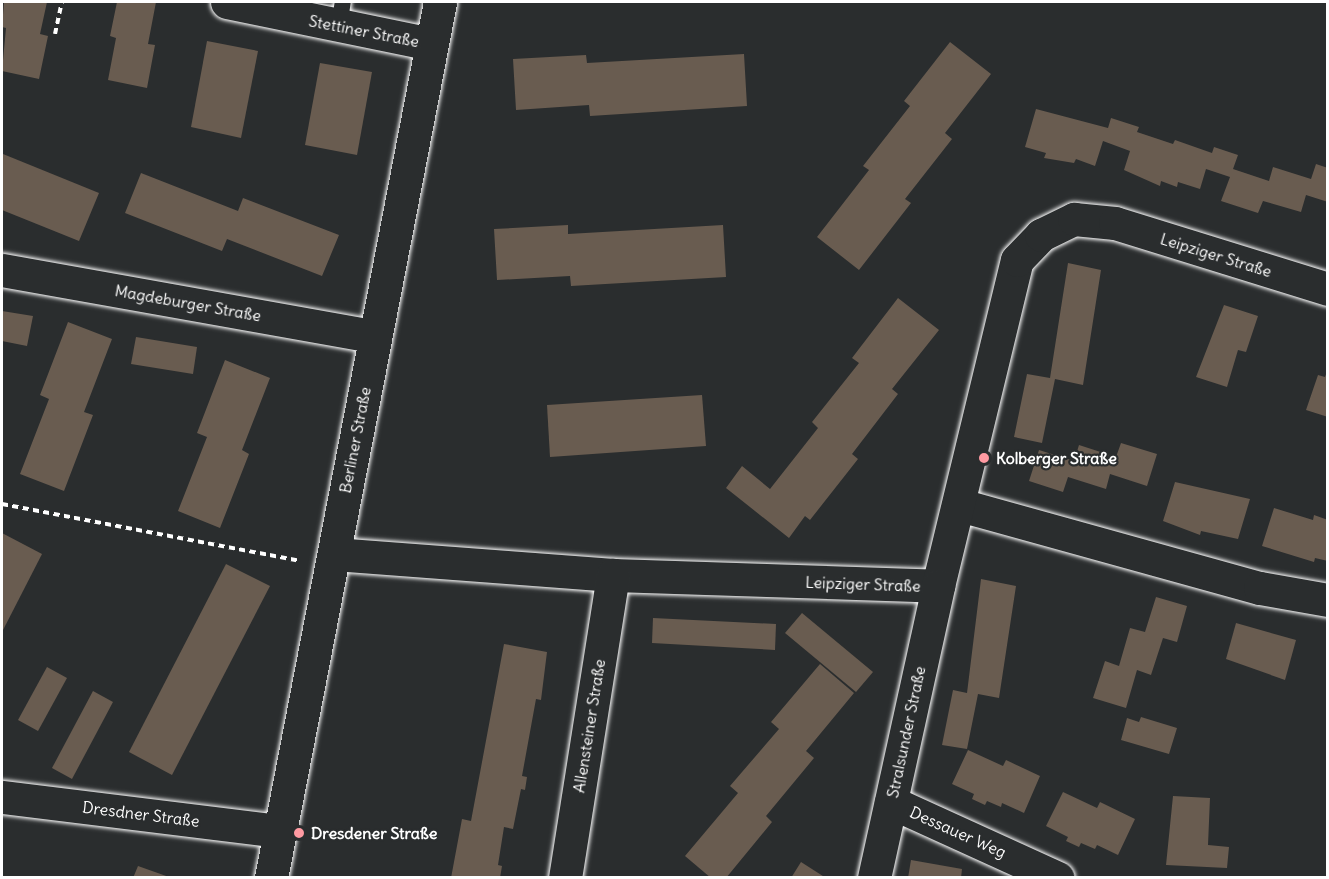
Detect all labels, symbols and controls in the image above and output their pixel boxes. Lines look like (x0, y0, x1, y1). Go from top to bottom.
street label: Stettiner Straße (307, 11, 421, 51)
street label: Leipziger Straße (1158, 229, 1274, 281)
street label: Magdeburger Straße (113, 281, 263, 325)
street label: Berliner Straße (335, 385, 375, 495)
place label: Kolberger Straße (996, 448, 1117, 468)
marker: Kolberger Straße (977, 451, 991, 465)
street label: Leipziger Straße (805, 572, 921, 596)
street label: Allensteiner Straße (569, 658, 609, 794)
street label: Stralsunder Straße (883, 664, 929, 800)
street label: Dresdner Straße (81, 797, 201, 831)
street label: Dessauer Weg (907, 802, 1009, 862)
place label: Dresdener Straße (311, 823, 437, 843)
marker: Dresdener Straße (292, 826, 306, 840)

